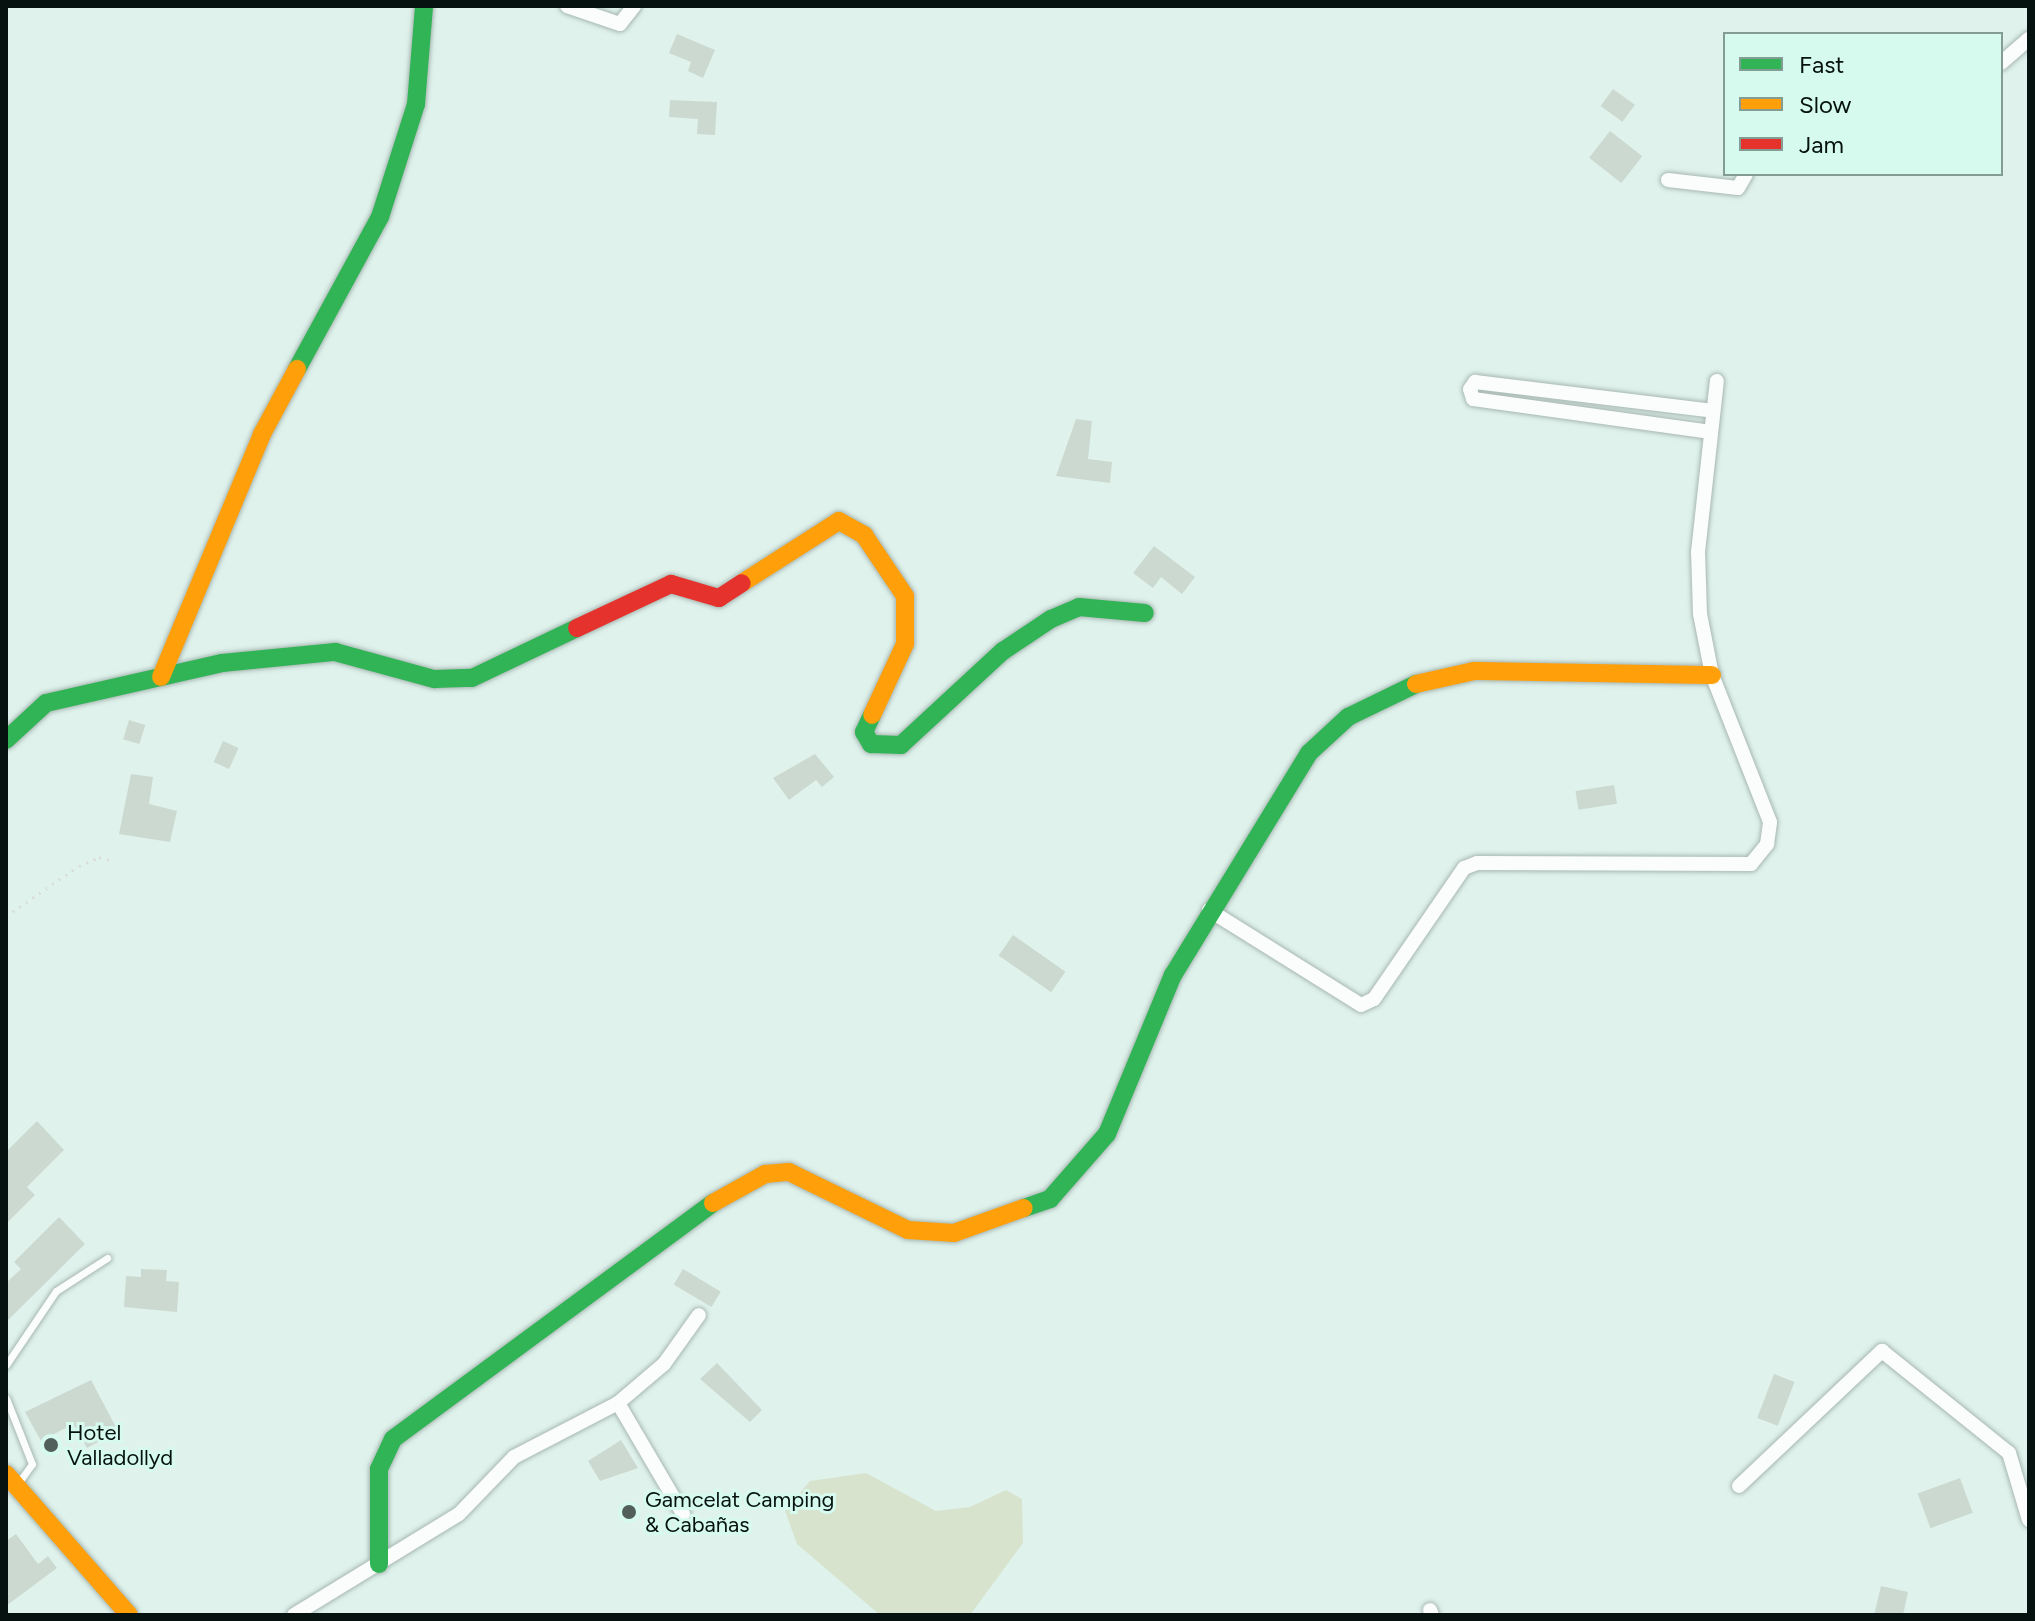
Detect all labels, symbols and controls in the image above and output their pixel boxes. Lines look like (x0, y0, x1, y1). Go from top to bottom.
legend (1723, 32, 2003, 176)
text: Fast (1799, 50, 1844, 79)
text: Slow (1799, 90, 1851, 119)
text: Jam (1799, 130, 1844, 159)
place label: Hotel Valladollyd (67, 1419, 173, 1470)
marker: Hotel Valladollyd (42, 1436, 60, 1454)
place label: Gamcelat Camping & Cabañas (645, 1486, 834, 1538)
marker: Gamcelat Camping & Cabañas (620, 1503, 638, 1521)

